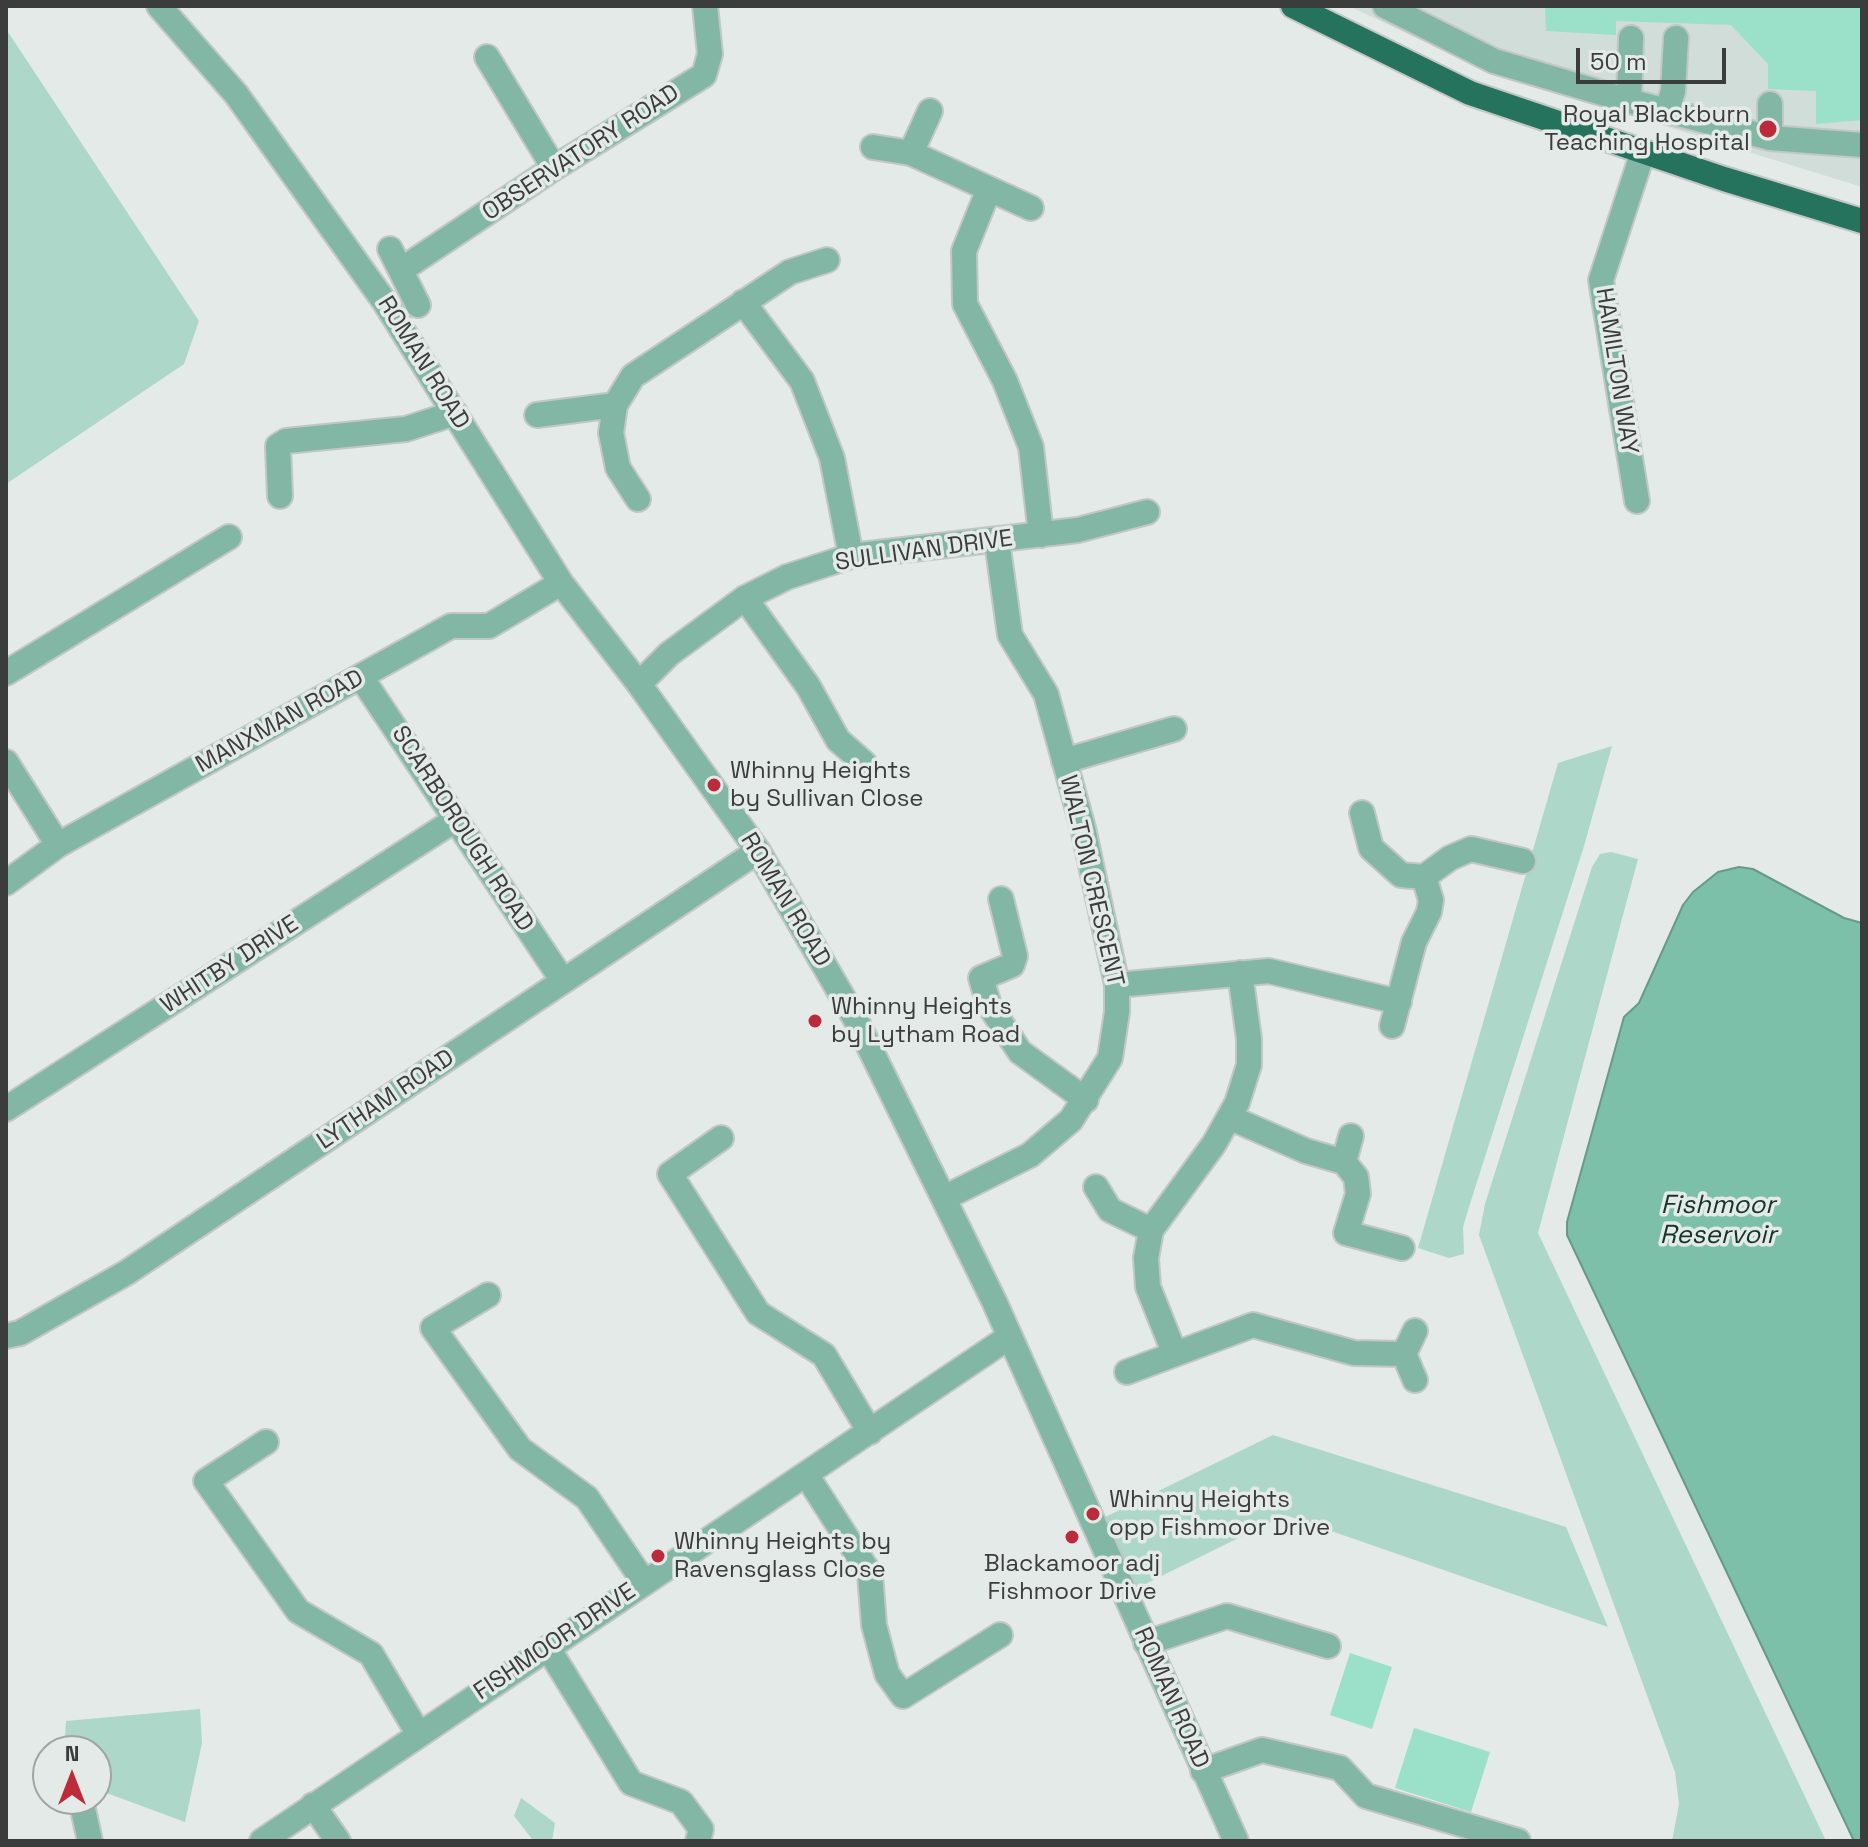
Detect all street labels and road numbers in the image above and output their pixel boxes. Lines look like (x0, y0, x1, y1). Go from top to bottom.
street label: OBSERVATORY ROAD (477, 79, 685, 227)
street label: HAMILTON WAY (1589, 286, 1643, 456)
street label: ROMAN ROAD (371, 291, 475, 435)
street label: SULLIVAN DRIVE (833, 524, 1015, 578)
street label: MANXMAN ROAD (191, 664, 369, 780)
street label: SCARBOROUGH ROAD (385, 721, 539, 937)
street label: WALTON CRESCENT (1053, 773, 1129, 989)
street label: ROMAN ROAD (734, 828, 836, 972)
street label: WHITBY DRIVE (156, 910, 304, 1020)
street label: LYTHAM ROAD (312, 1044, 460, 1156)
street label: FISHMOOR DRIVE (469, 1577, 641, 1707)
street label: ROMAN ROAD (1127, 1623, 1215, 1773)

